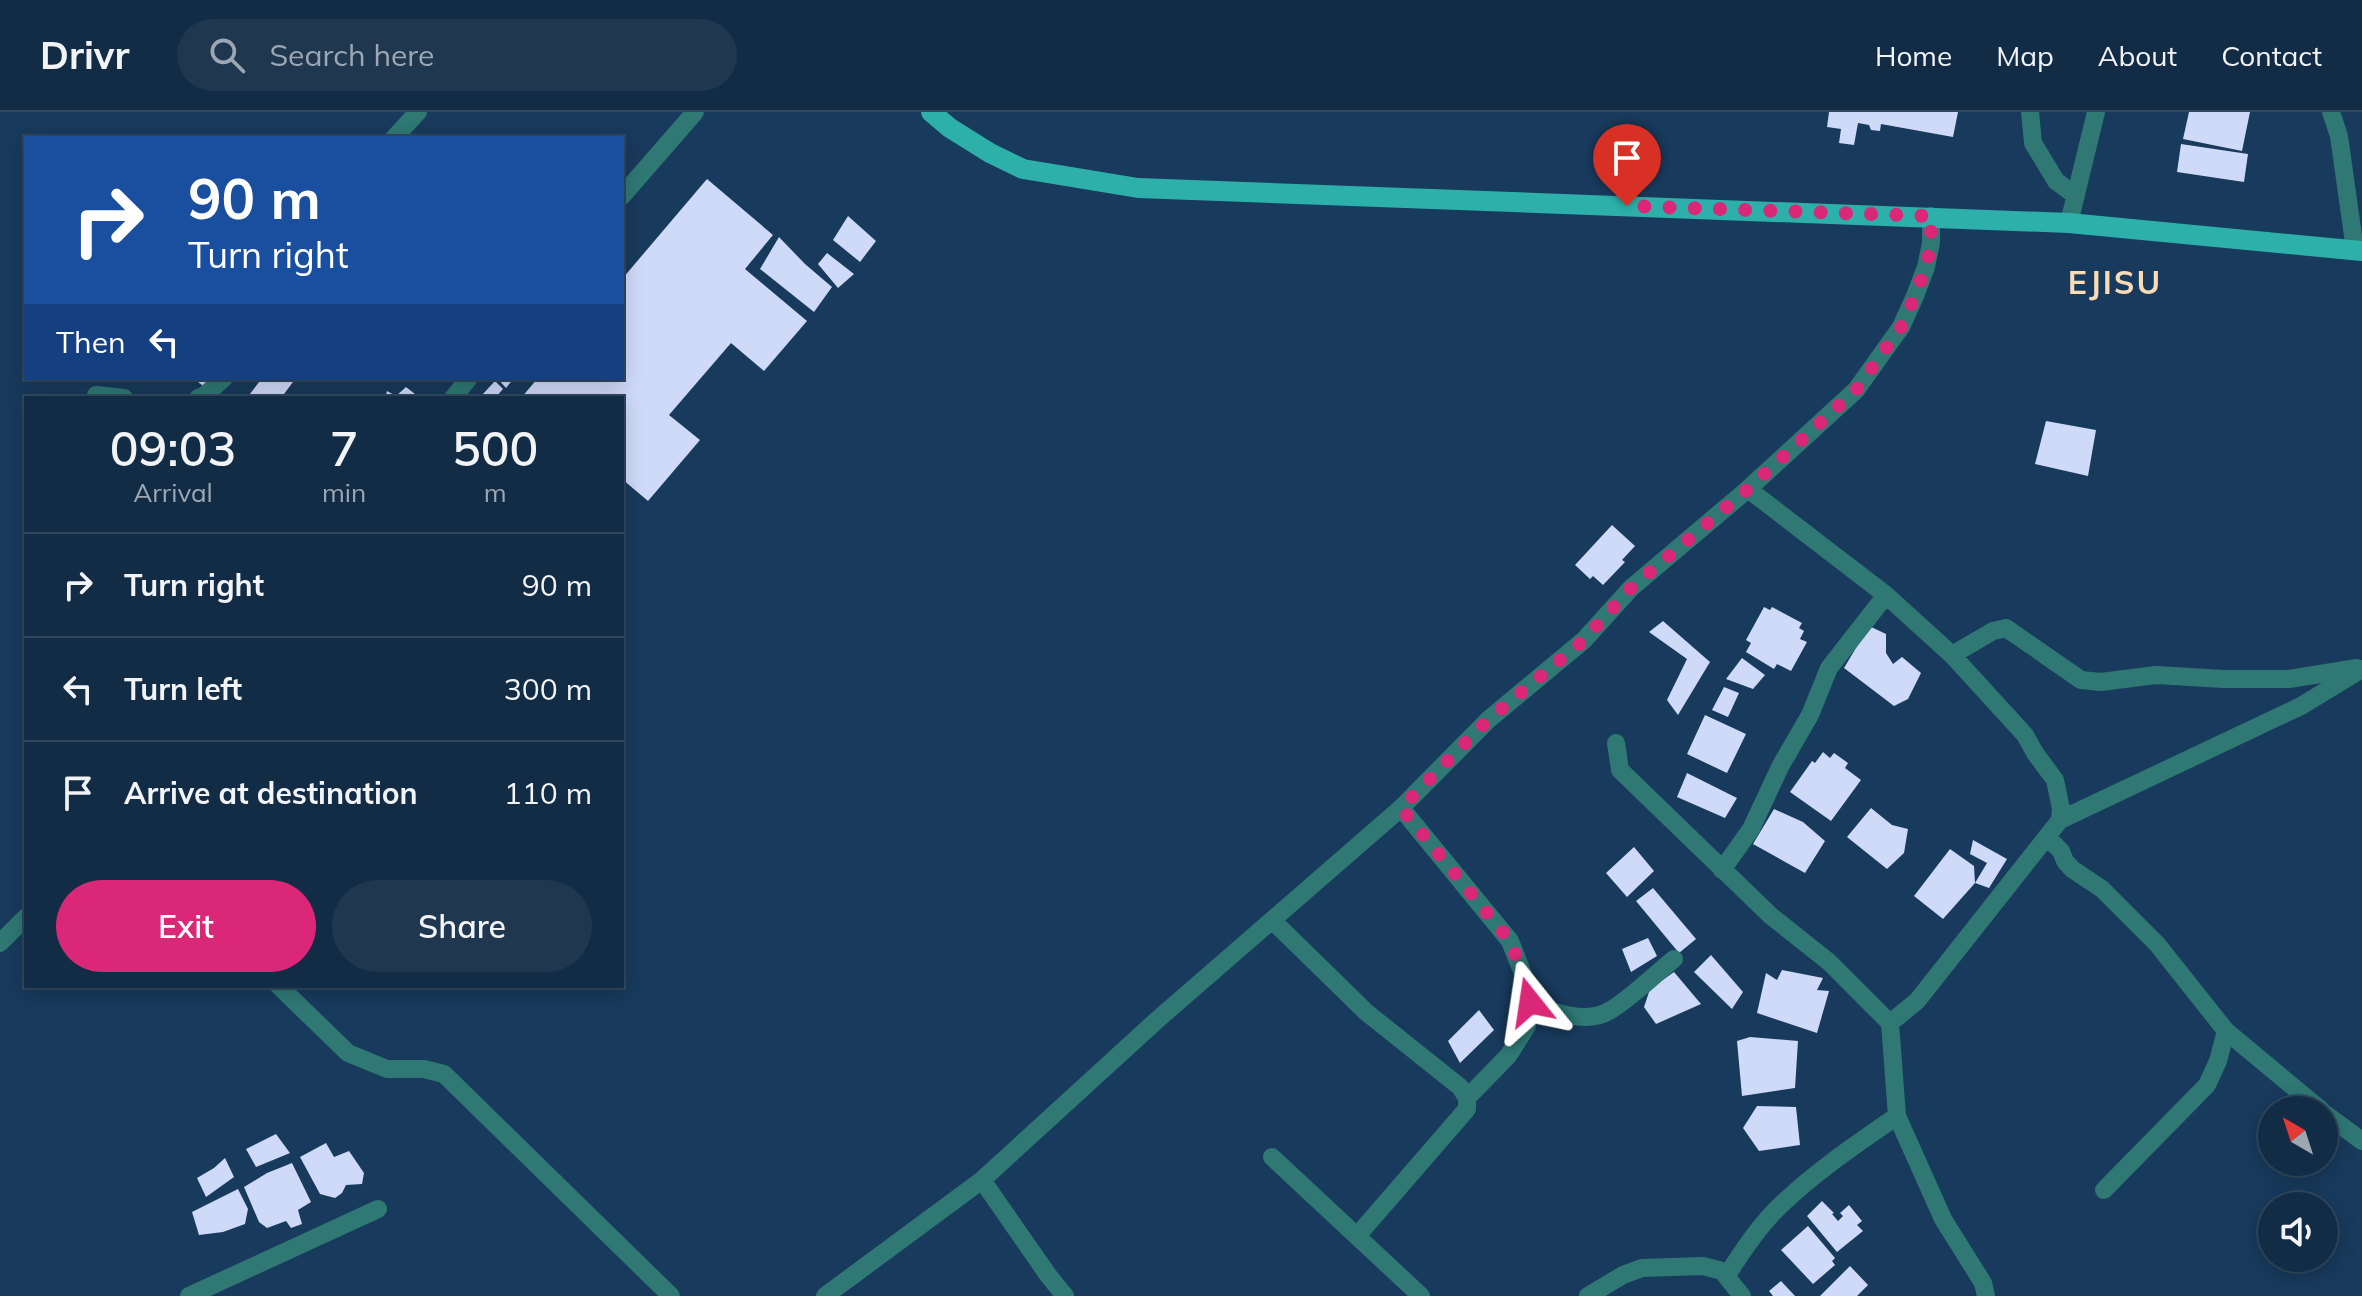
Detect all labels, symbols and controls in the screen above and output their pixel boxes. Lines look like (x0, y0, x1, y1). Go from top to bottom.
search box (177, 19, 737, 91)
text: Drivr (40, 31, 129, 79)
icon: search (205, 33, 249, 77)
text: Search here (269, 36, 434, 74)
text: Home (1875, 38, 1952, 73)
text: Map (1996, 38, 2054, 73)
text: About (2098, 38, 2177, 73)
text: Contact (2221, 38, 2322, 73)
pin (1593, 124, 1661, 206)
icon: arrive (1605, 136, 1649, 180)
text: 90 m (188, 163, 321, 233)
icon: right (56, 168, 160, 272)
text: Turn right (188, 232, 349, 277)
district label: EJISU (2068, 262, 2162, 302)
icon: left (142, 320, 186, 364)
text: Then (56, 323, 126, 361)
text: 09:03 (110, 418, 236, 478)
text: 7 (330, 418, 358, 478)
text: 500 (452, 418, 538, 478)
text: Arrival (133, 476, 213, 509)
text: min (322, 476, 366, 509)
text: m (484, 476, 507, 509)
icon: right (56, 563, 100, 607)
text: Turn right (124, 566, 264, 604)
text: 90 m (522, 566, 592, 604)
icon: left (56, 667, 100, 711)
text: Turn left (124, 670, 242, 708)
text: 300 m (504, 670, 592, 708)
icon: arrive (56, 771, 100, 815)
text: Arrive at destination (124, 774, 418, 812)
text: 110 m (504, 774, 592, 812)
button: Exit (56, 880, 316, 972)
button: Share (332, 880, 592, 972)
position arrow (1488, 960, 1572, 1044)
north arrow (2258, 1096, 2338, 1176)
map controls (2258, 1096, 2338, 1272)
button: sound (2258, 1192, 2338, 1272)

